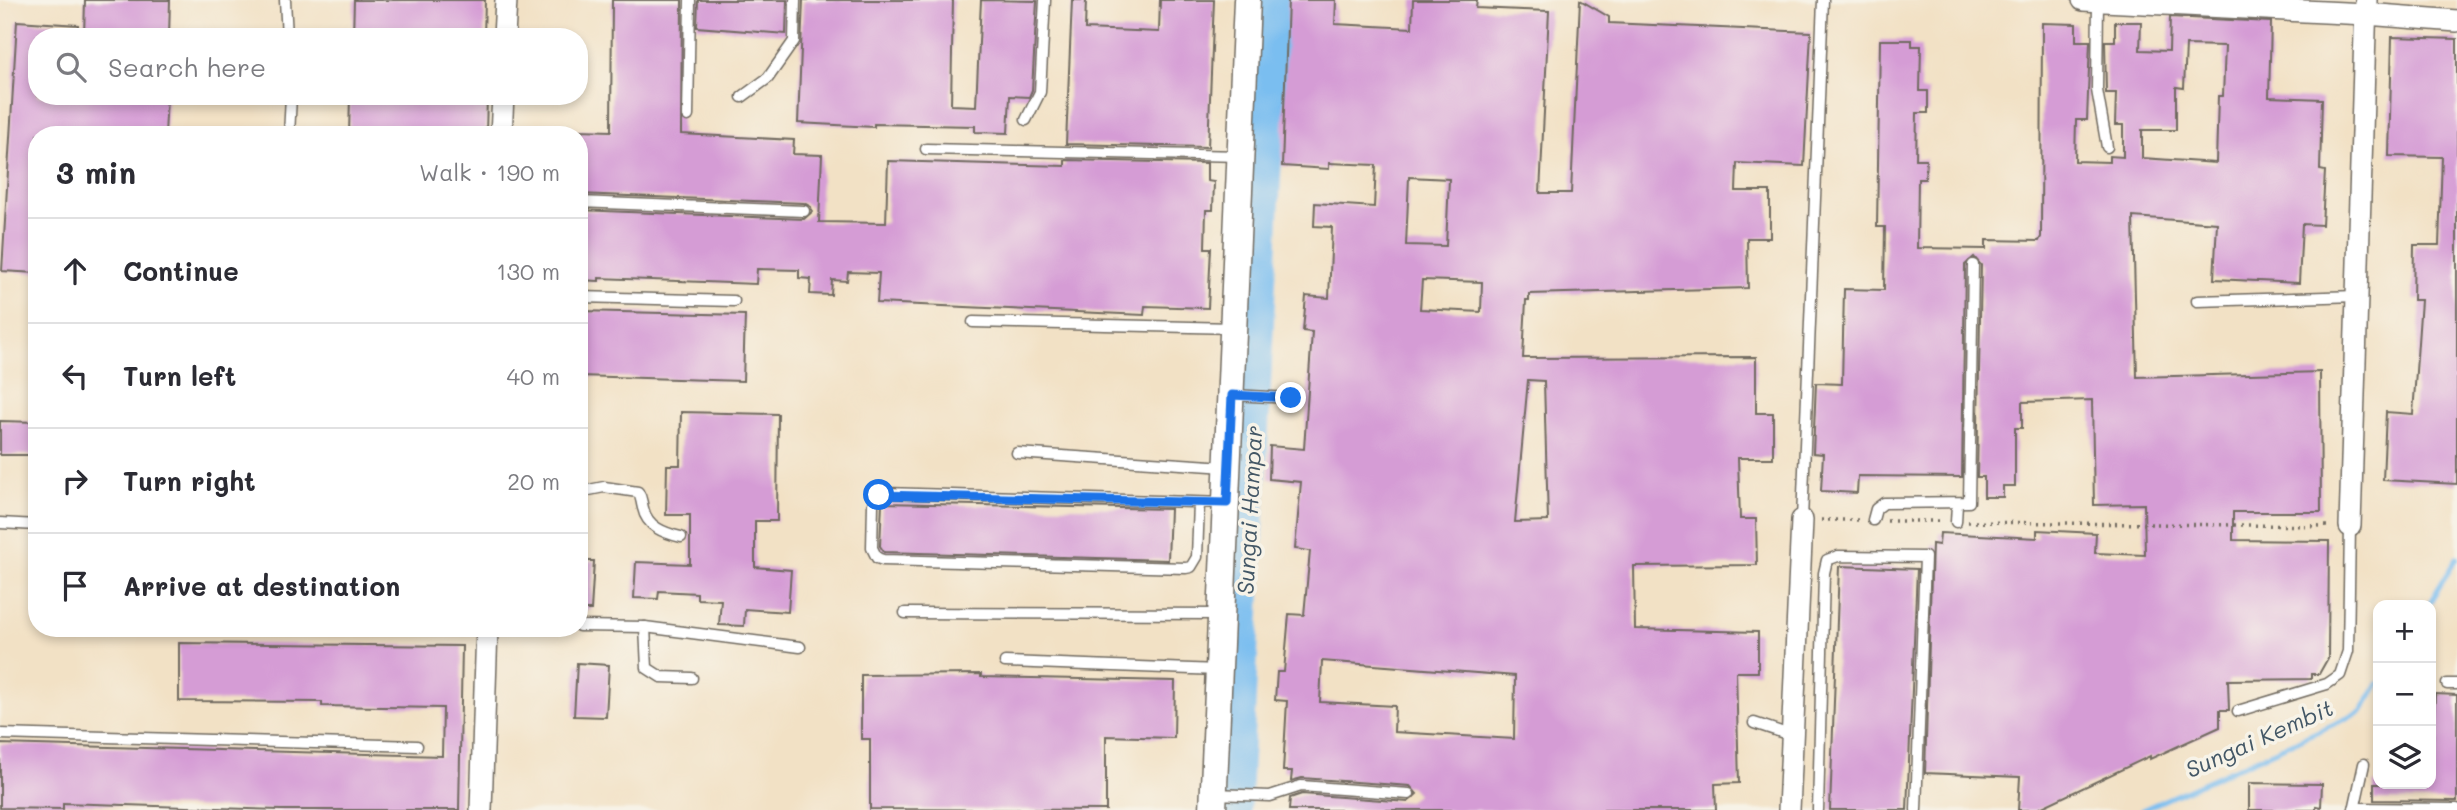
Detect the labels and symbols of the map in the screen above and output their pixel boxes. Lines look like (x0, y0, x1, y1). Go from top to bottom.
route end (1275, 382, 1306, 413)
water label: Sungai Hampar (1230, 425, 1268, 595)
route start (863, 479, 894, 510)
water label: Sungai Kembit (2180, 692, 2338, 784)

